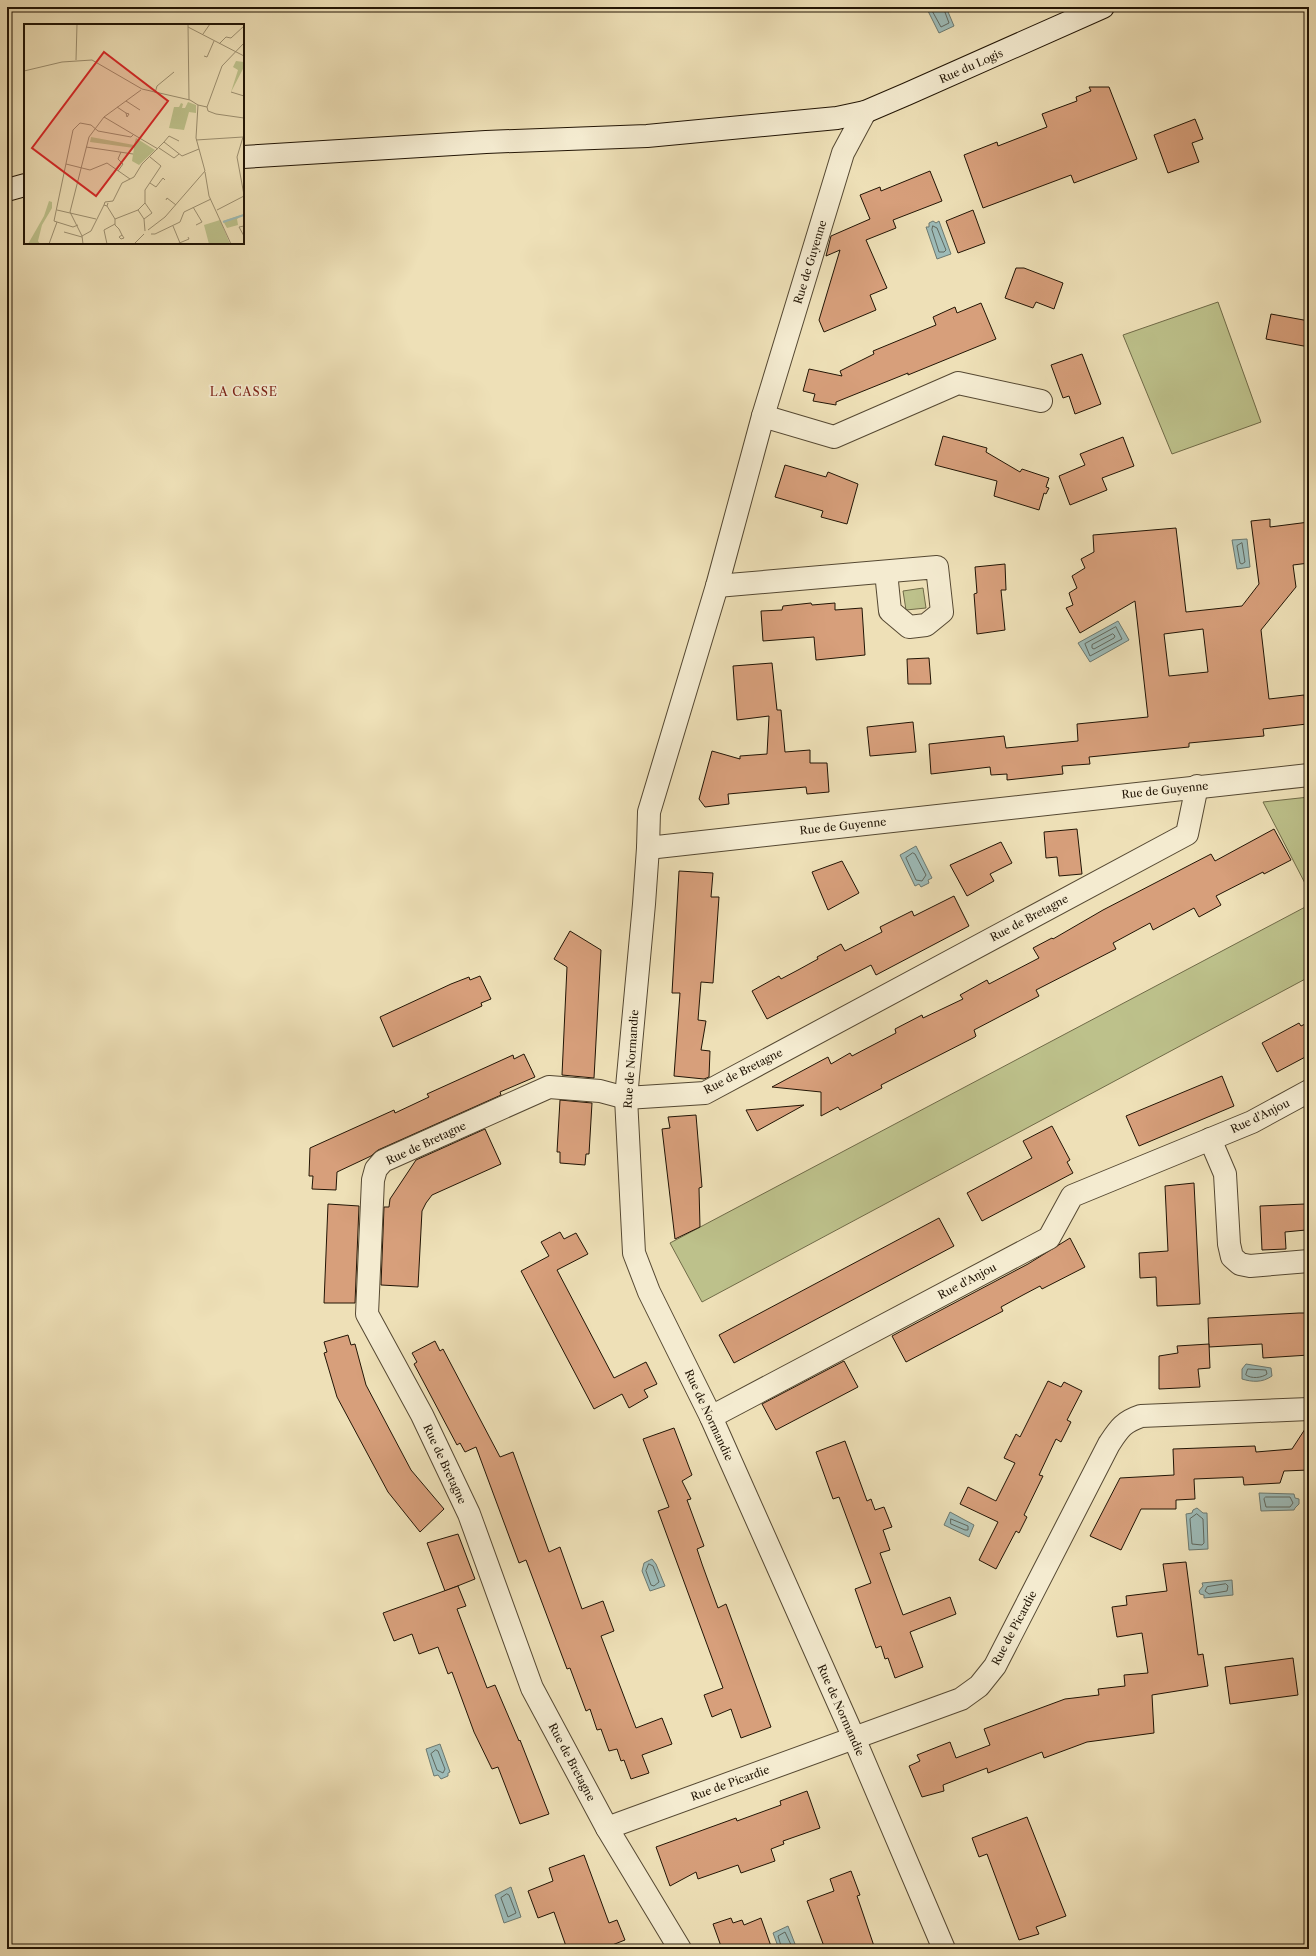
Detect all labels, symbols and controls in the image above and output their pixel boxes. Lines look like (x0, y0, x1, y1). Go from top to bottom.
inset map (24, 24, 244, 244)
street label: Rue du Logis (937, 46, 1005, 86)
street label: Rue de Guyenne (791, 218, 829, 306)
district label: LA CASSE (210, 384, 278, 399)
street label: Rue de Guyenne (1121, 778, 1209, 802)
street label: Rue de Guyenne (799, 814, 887, 838)
street label: Rue de Bretagne (988, 892, 1070, 944)
street label: Rue de Normandie (621, 1009, 641, 1109)
street label: Rue de Bretagne (701, 1045, 785, 1097)
street label: Rue d'Anjou (1228, 1096, 1292, 1136)
street label: Rue de Bretagne (384, 1118, 468, 1168)
street label: Rue d'Anjou (935, 1260, 999, 1302)
street label: Rue de Normandie (682, 1367, 736, 1463)
street label: Rue de Bretagne (420, 1422, 470, 1506)
street label: Rue de Picardie (988, 1588, 1040, 1668)
street label: Rue de Normandie (814, 1662, 868, 1758)
street label: Rue de Bretagne (546, 1721, 598, 1803)
street label: Rue de Picardie (689, 1762, 771, 1804)

